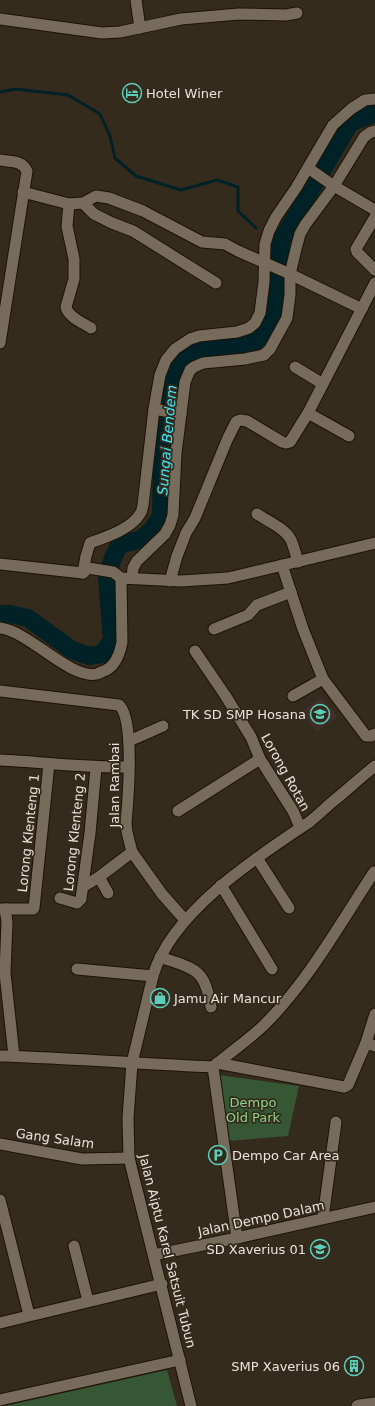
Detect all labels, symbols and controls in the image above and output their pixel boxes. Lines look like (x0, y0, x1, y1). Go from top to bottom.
hotel icon: Hotel Winer (121, 82, 143, 104)
place label: Hotel Winer (146, 86, 223, 101)
water label: Sungai Bendem (154, 384, 180, 496)
school or university icon: TK SD SMP Hosana (309, 703, 331, 725)
place label: TK SD SMP Hosana (182, 707, 306, 722)
street label: Lorong Rotan (258, 731, 313, 814)
street label: Jalan Rambai (107, 743, 122, 828)
street label: Lorong Klenteng 2 (61, 772, 88, 892)
street label: Lorong Klenteng 1 (15, 773, 42, 893)
shop icon: Jamu Air Mancur (149, 987, 171, 1009)
place label: Jamu Air Mancur (173, 991, 282, 1006)
park label: Dempo Old Park (226, 1095, 281, 1125)
street label: Gang Salam (15, 1126, 95, 1151)
parking icon: Dempo Car Area (207, 1144, 229, 1166)
place label: Dempo Car Area (232, 1148, 339, 1163)
street label: Jalan Aiptu Karel Satsuit Tubun (136, 1152, 199, 1350)
street label: Jalan Dempo Dalam (195, 1198, 326, 1239)
school or university icon: SD Xaverius 01 (309, 1238, 331, 1260)
place label: SD Xaverius 01 (206, 1242, 306, 1257)
building icon: SMP Xaverius 06 (343, 1355, 365, 1377)
place label: SMP Xaverius 06 (231, 1359, 340, 1374)

